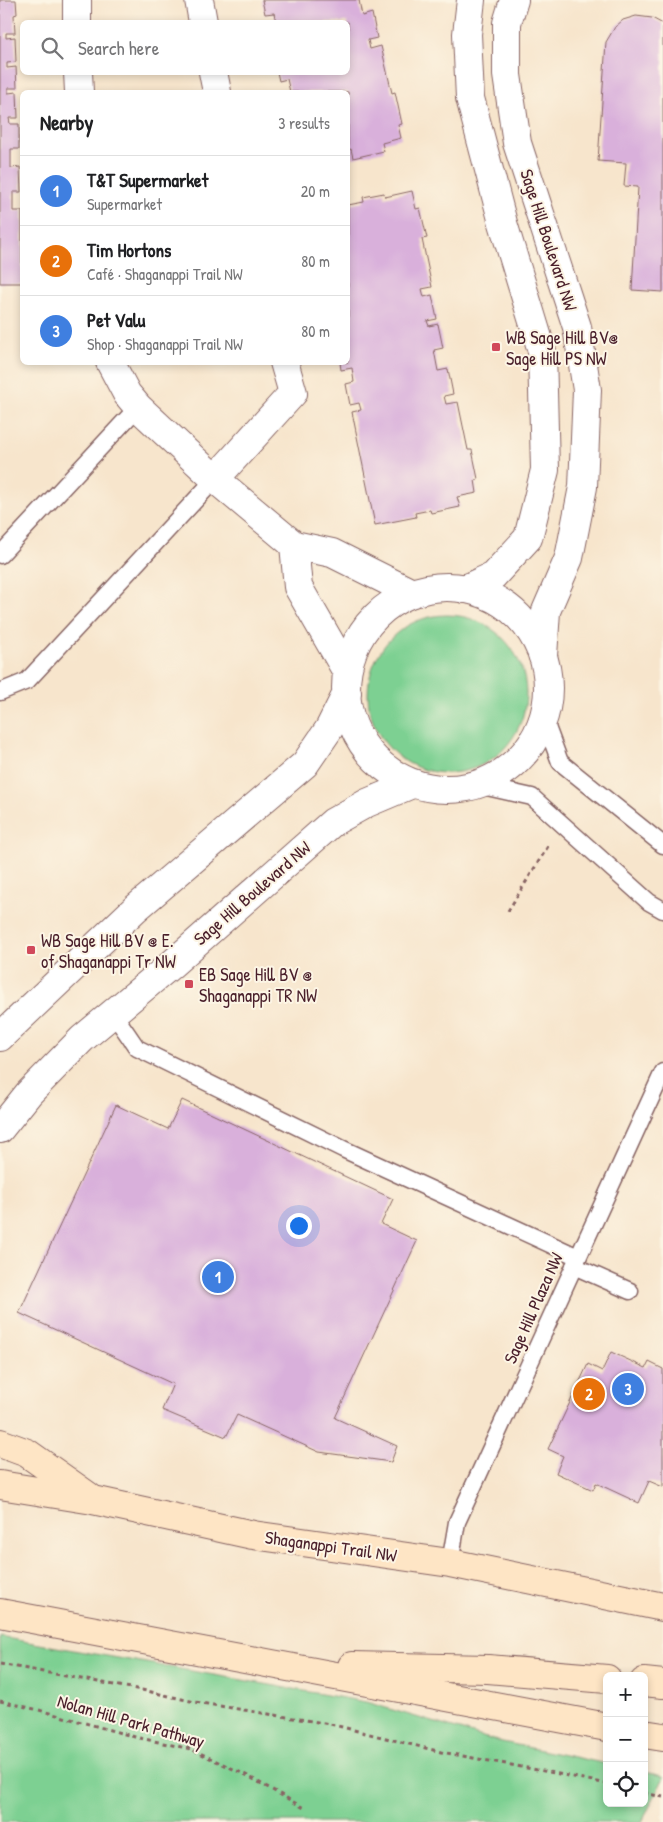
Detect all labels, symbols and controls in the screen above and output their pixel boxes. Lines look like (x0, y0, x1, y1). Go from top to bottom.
search box (20, 20, 350, 75)
icon: search (38, 34, 66, 62)
text: Search here (78, 35, 159, 61)
text: Nearby (40, 108, 93, 137)
text: 3 results (278, 112, 330, 134)
street label: Sage Hill Boulevard NW (514, 166, 584, 314)
text: T&T Supermarket (87, 167, 208, 193)
text: 1 (53, 180, 59, 202)
text: 20 m (301, 180, 330, 202)
text: Supermarket (87, 193, 162, 215)
text: Tim Hortons (87, 237, 171, 263)
text: 2 (52, 250, 60, 272)
text: 80 m (301, 250, 330, 272)
text: Café · Shaganappi Trail NW (87, 263, 243, 285)
text: Pet Valu (87, 307, 145, 333)
text: 3 (52, 320, 60, 342)
text: 80 m (301, 320, 330, 342)
place label: WB Sage Hill BV@ Sage Hill PS NW (506, 325, 618, 371)
text: Shop · Shaganappi Trail NW (87, 333, 243, 355)
marker: WB Sage Hill BV@ Sage Hill PS NW (490, 341, 502, 353)
street label: Sage Hill Boulevard NW (188, 835, 316, 951)
place label: WB Sage Hill BV @ E. of Shaganappi Tr NW (41, 928, 176, 974)
marker: WB Sage Hill BV @ E. of Shaganappi Tr NW (25, 944, 37, 956)
place label: EB Sage Hill BV @ Shaganappi TR NW (199, 962, 317, 1008)
marker: EB Sage Hill BV @ Shaganappi TR NW (183, 978, 195, 990)
your location (286, 1213, 312, 1239)
street label: Sage Hill Plaza NW (497, 1249, 569, 1367)
pin: 1 (202, 1258, 234, 1296)
pin: 3 (612, 1370, 644, 1408)
pin: 2 (573, 1375, 605, 1413)
street label: Shaganappi Trail NW (264, 1524, 398, 1568)
map controls (603, 1672, 648, 1807)
button: + (603, 1672, 648, 1717)
street label: Nolan Hill Park Pathway (54, 1688, 208, 1754)
button: − (603, 1717, 648, 1762)
button: locate (603, 1762, 648, 1807)

